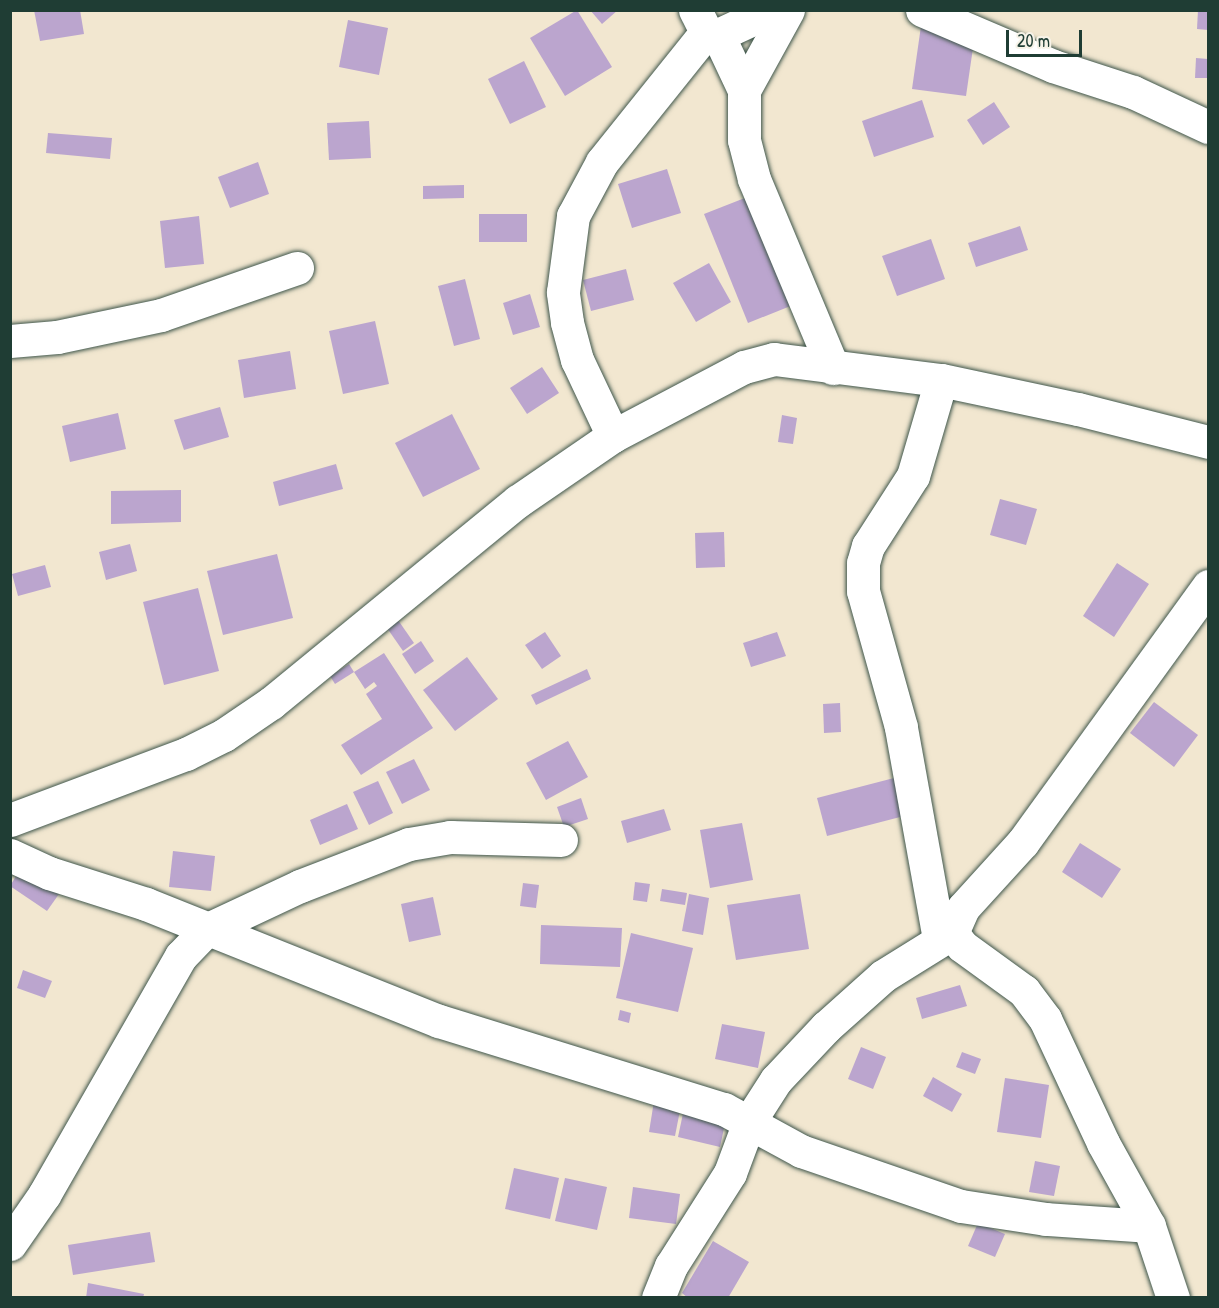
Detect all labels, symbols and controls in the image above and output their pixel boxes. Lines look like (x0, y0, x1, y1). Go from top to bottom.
scale bar (1009, 18, 1086, 56)
text: 20 m (1017, 28, 1050, 53)

